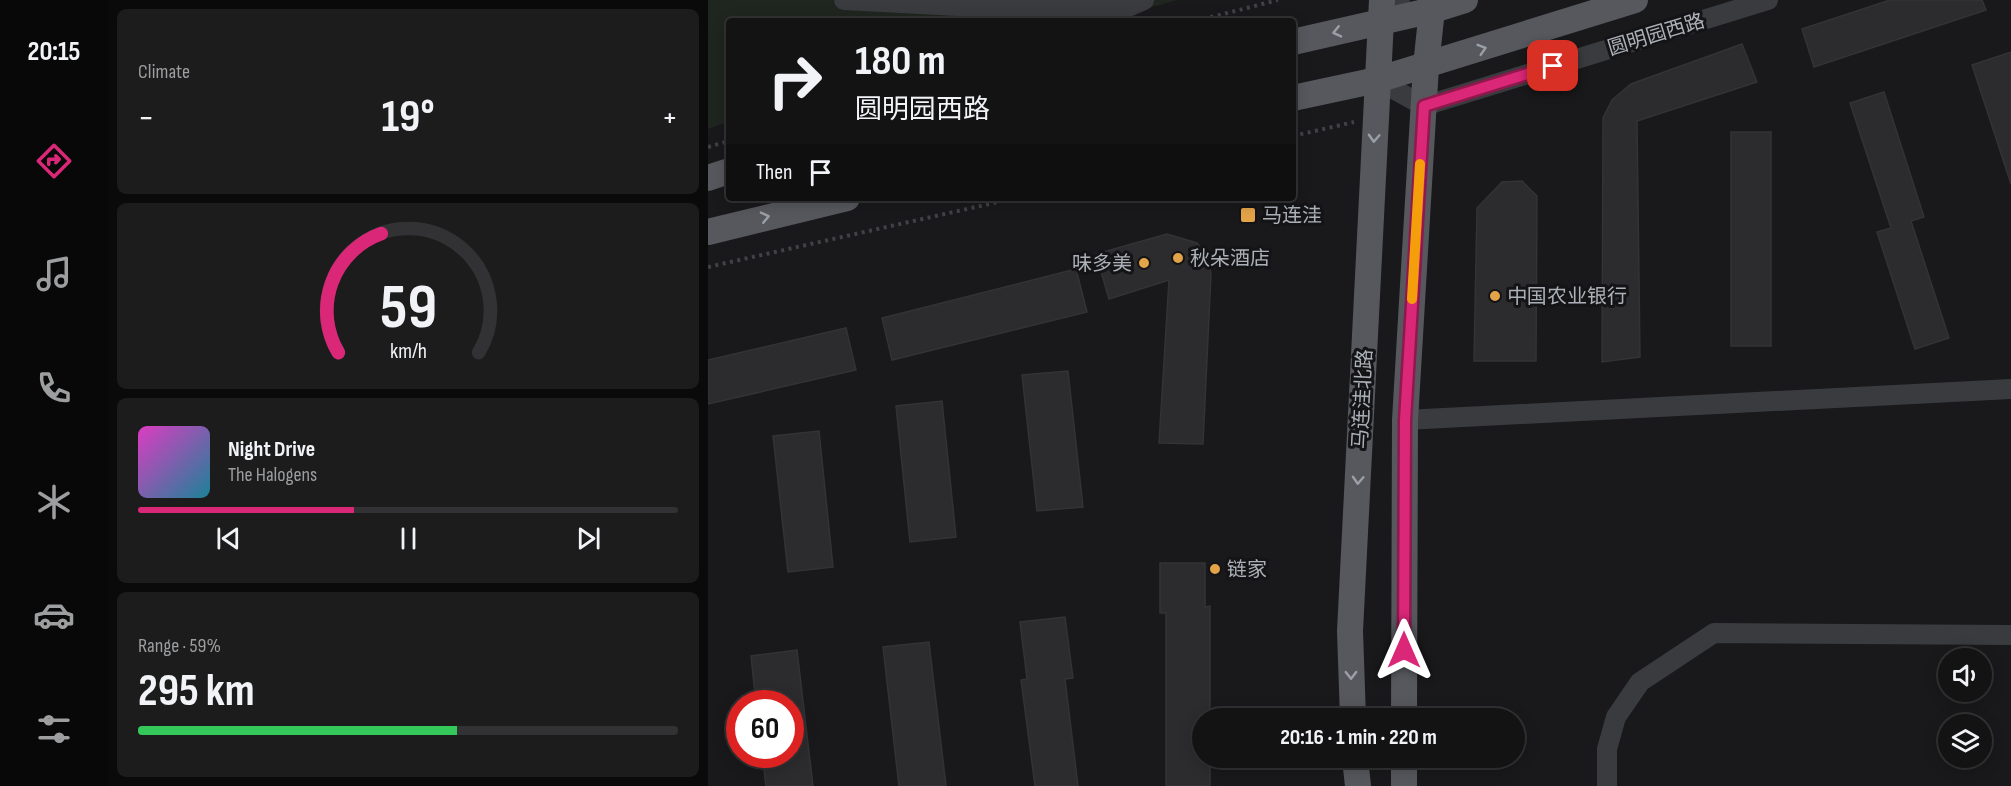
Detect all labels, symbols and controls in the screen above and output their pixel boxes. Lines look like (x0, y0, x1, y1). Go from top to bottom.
street label: 圆明园西路 (1605, 9, 1708, 61)
one-way arrow (1332, 25, 1342, 38)
text: 20:15 (28, 36, 80, 68)
text: 180 m (855, 36, 946, 87)
pin (1527, 40, 1578, 91)
icon: right (756, 42, 834, 120)
one-way arrow (1476, 43, 1487, 56)
icon: arrive (1536, 49, 1569, 82)
text: Climate (138, 60, 190, 84)
text: 19° (381, 90, 435, 145)
text: 圆明园西路 (855, 94, 990, 126)
text: − (138, 98, 154, 138)
text: + (662, 98, 678, 138)
one-way arrow (1368, 134, 1381, 143)
icon: directions (33, 140, 75, 182)
icon: arrive (804, 156, 837, 189)
text: Then (756, 159, 792, 186)
place label: 马连洼 (1262, 204, 1322, 228)
marker: 马连洼 (1239, 206, 1257, 224)
one-way arrow (759, 212, 769, 225)
place label: 秋朵酒店 (1190, 247, 1270, 271)
marker: 秋朵酒店 (1171, 251, 1185, 265)
place label: 味多美 (1072, 252, 1132, 276)
icon: music (33, 253, 75, 295)
marker: 味多美 (1137, 256, 1151, 270)
text: 59 (380, 271, 436, 346)
place label: 中国农业银行 (1507, 285, 1627, 309)
marker: 中国农业银行 (1488, 289, 1502, 303)
text: km/h (389, 339, 427, 364)
street label: 马连洼北路 (1348, 348, 1378, 450)
icon: phone (33, 367, 75, 409)
text: Night Drive (228, 436, 315, 463)
text: The Halogens (228, 463, 317, 487)
one-way arrow (1351, 475, 1364, 484)
icon: climate (33, 481, 75, 523)
icon: previous (212, 522, 245, 555)
icon: pause (392, 522, 425, 555)
icon: next (572, 522, 605, 555)
place label: 链家 (1227, 558, 1267, 582)
marker: 链家 (1208, 562, 1222, 576)
icon: car (33, 594, 75, 636)
position arrow (1372, 618, 1436, 682)
text: Range · 59% (138, 634, 221, 658)
map controls (1938, 648, 1992, 768)
button: sound (1938, 648, 1992, 702)
text: 295 km (138, 664, 255, 719)
one-way arrow (1345, 670, 1358, 679)
speed limit sign: 60 (726, 690, 804, 768)
icon: filters (33, 708, 75, 750)
button: layers (1938, 714, 1992, 768)
text: 20:16 · 1 min · 220 m (1280, 724, 1437, 751)

